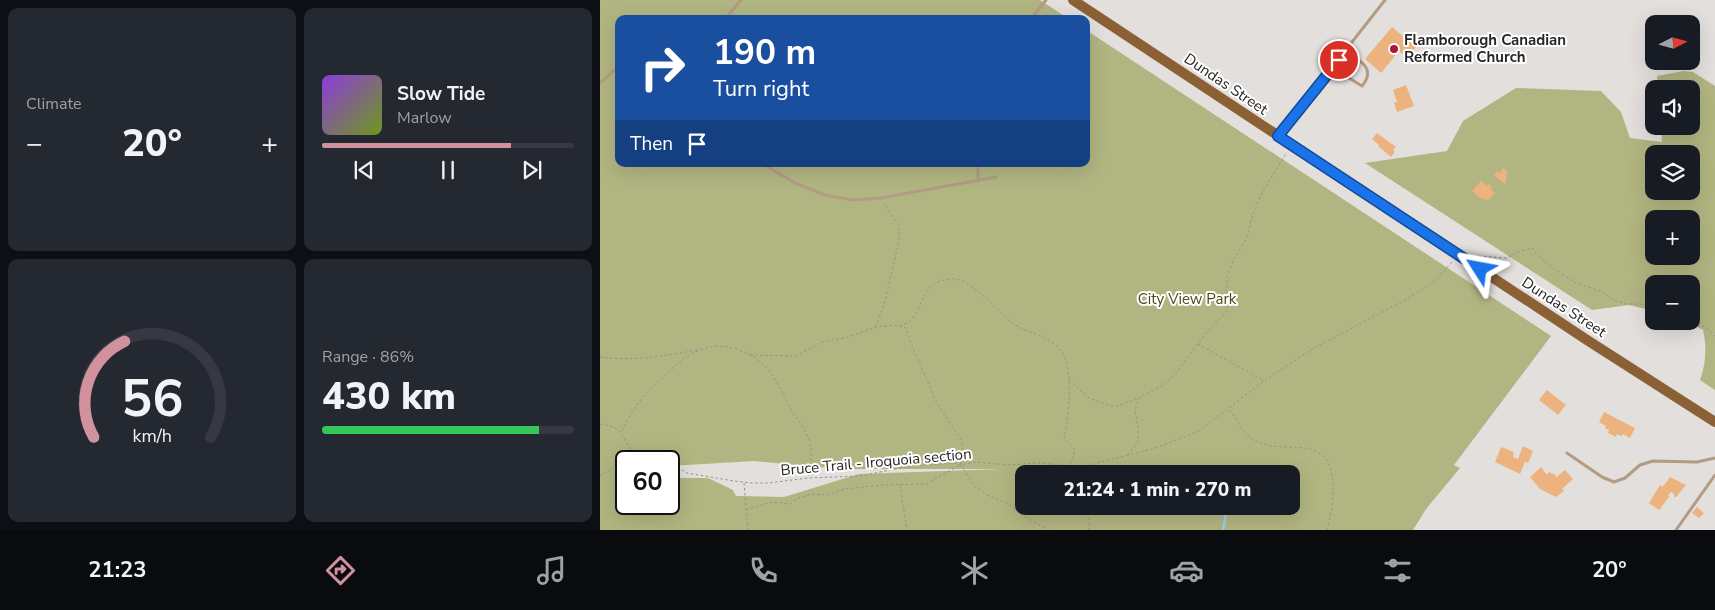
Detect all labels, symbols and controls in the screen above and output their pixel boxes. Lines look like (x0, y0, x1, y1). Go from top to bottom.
north arrow (1645, 15, 1700, 70)
map controls (1645, 15, 1700, 330)
text: 190 m (713, 29, 816, 76)
place label: Flamborough Canadian Reformed Church (1404, 30, 1566, 67)
icon: right (630, 35, 695, 100)
pin (1318, 39, 1360, 81)
marker: Flamborough Canadian Reformed Church (1388, 43, 1400, 55)
icon: arrive (1325, 46, 1353, 74)
street label: Dundas Street (1180, 49, 1272, 120)
text: Turn right (713, 74, 809, 104)
button: sound (1645, 80, 1700, 135)
text: Slow Tide (397, 81, 485, 107)
text: Climate (26, 93, 81, 115)
text: Marlow (397, 107, 452, 129)
text: 20° (122, 118, 182, 169)
text: − (26, 125, 43, 163)
text: + (261, 125, 278, 163)
icon: arrive (683, 130, 711, 158)
text: Then (630, 131, 673, 157)
button: layers (1645, 145, 1700, 200)
icon: previous (350, 156, 378, 184)
icon: pause (434, 156, 462, 184)
icon: next (518, 156, 546, 184)
button: + (1645, 210, 1700, 265)
position arrow (1453, 242, 1505, 294)
street label: Dundas Street (1518, 272, 1611, 342)
button: − (1645, 275, 1700, 330)
park label: City View Park (1138, 289, 1237, 309)
text: Range · 86% (322, 346, 414, 368)
text: 56 (121, 363, 183, 434)
text: 430 km (322, 371, 456, 422)
text: km/h (132, 424, 172, 448)
street label: Bruce Trail - Iroquoia section (780, 444, 972, 480)
speed limit sign: 60 (615, 450, 680, 515)
text: 21:24 · 1 min · 270 m (1064, 477, 1251, 503)
icon: directions (323, 553, 358, 588)
icon: music (534, 553, 569, 588)
icon: phone (746, 553, 781, 588)
icon: climate (957, 553, 992, 588)
icon: car (1169, 553, 1204, 588)
icon: filters (1380, 553, 1415, 588)
text: 21:23 (88, 555, 147, 585)
text: 20° (1592, 555, 1627, 585)

